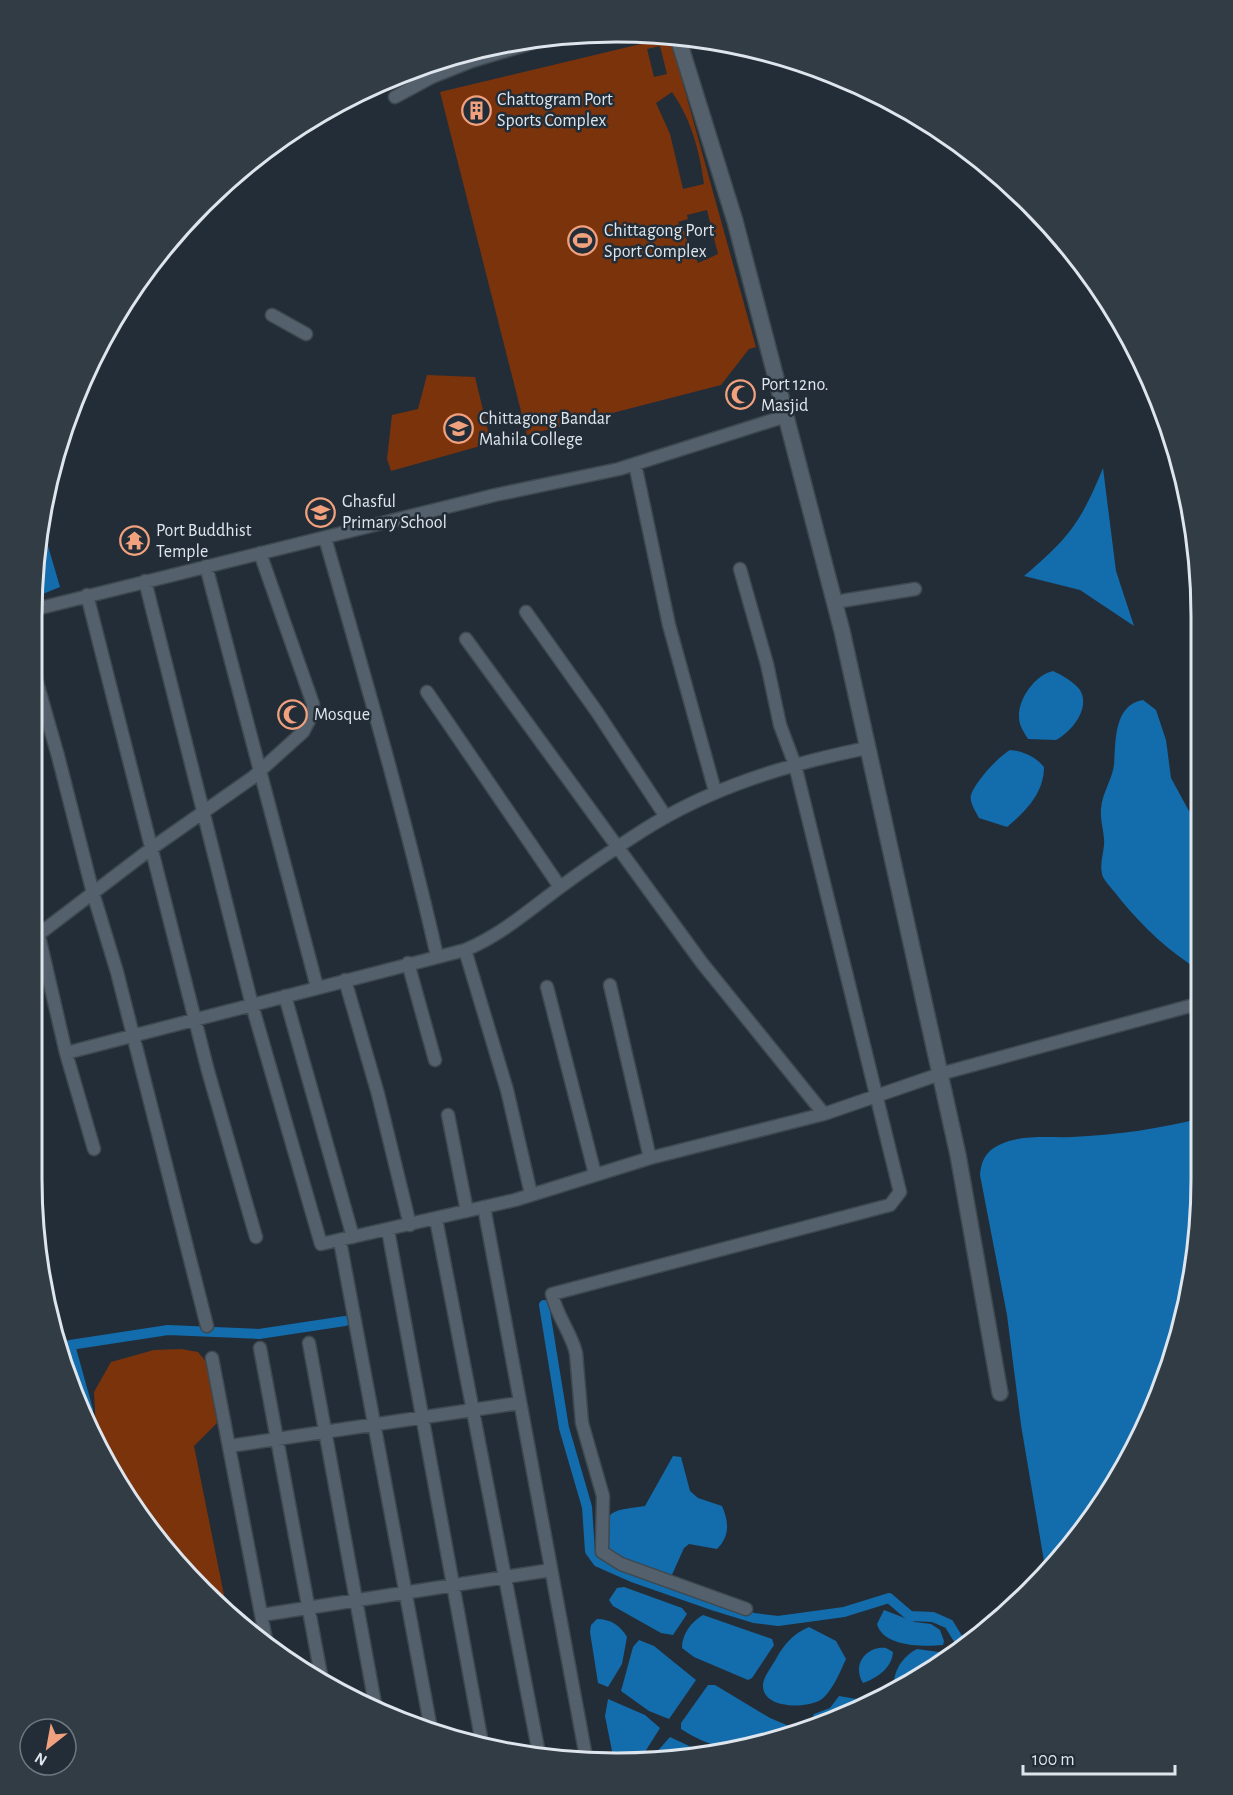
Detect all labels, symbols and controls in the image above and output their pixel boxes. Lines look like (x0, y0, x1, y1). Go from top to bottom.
place label: Chattogram Port Sports Complex (497, 91, 613, 130)
building icon: Chattogram Port Sports Complex (460, 94, 492, 126)
place label: Chittagong Port Sport Complex (604, 222, 714, 261)
sports icon: Chittagong Port Sport Complex (567, 225, 599, 257)
place label: Port 12no. Masjid (761, 376, 829, 415)
mosque icon: Port 12no. Masjid (724, 379, 756, 411)
place label: Chittagong Bandar Mahila College (479, 410, 611, 449)
school or university icon: Chittagong Bandar Mahila College (442, 413, 474, 445)
place label: Ghasful Primary School (342, 493, 447, 532)
school or university icon: Ghasful Primary School (305, 496, 337, 528)
place label: Port Buddhist Temple (156, 522, 252, 561)
temple icon: Port Buddhist Temple (119, 525, 151, 557)
mosque icon: Mosque (277, 699, 309, 731)
place label: Mosque (314, 706, 370, 724)
north arrow (18, 1717, 78, 1777)
scale bar (1023, 1738, 1174, 1776)
text: N (32, 1749, 50, 1769)
text: 100 m (1032, 1751, 1075, 1769)

